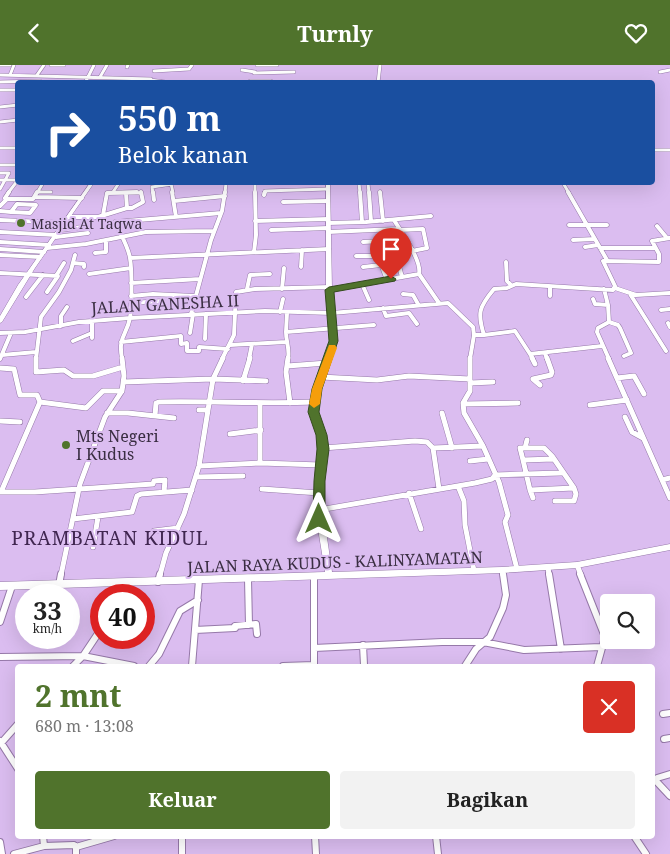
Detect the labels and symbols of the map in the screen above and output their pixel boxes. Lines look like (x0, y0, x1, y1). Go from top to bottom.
place label: Masjid At Taqwa (31, 214, 142, 233)
marker: Masjid At Taqwa (15, 217, 27, 229)
pin (370, 228, 412, 279)
street label: JALAN GANESHA II (89, 289, 240, 319)
place label: Mts Negeri I Kudus (76, 425, 159, 465)
marker: Mts Negeri I Kudus (60, 439, 72, 451)
position arrow (292, 492, 344, 544)
district label: PRAMBATAN KIDUL (11, 525, 209, 551)
street label: JALAN RAYA KUDUS - KALINYAMATAN (186, 546, 483, 578)
speed limit sign: 40 (90, 584, 155, 649)

